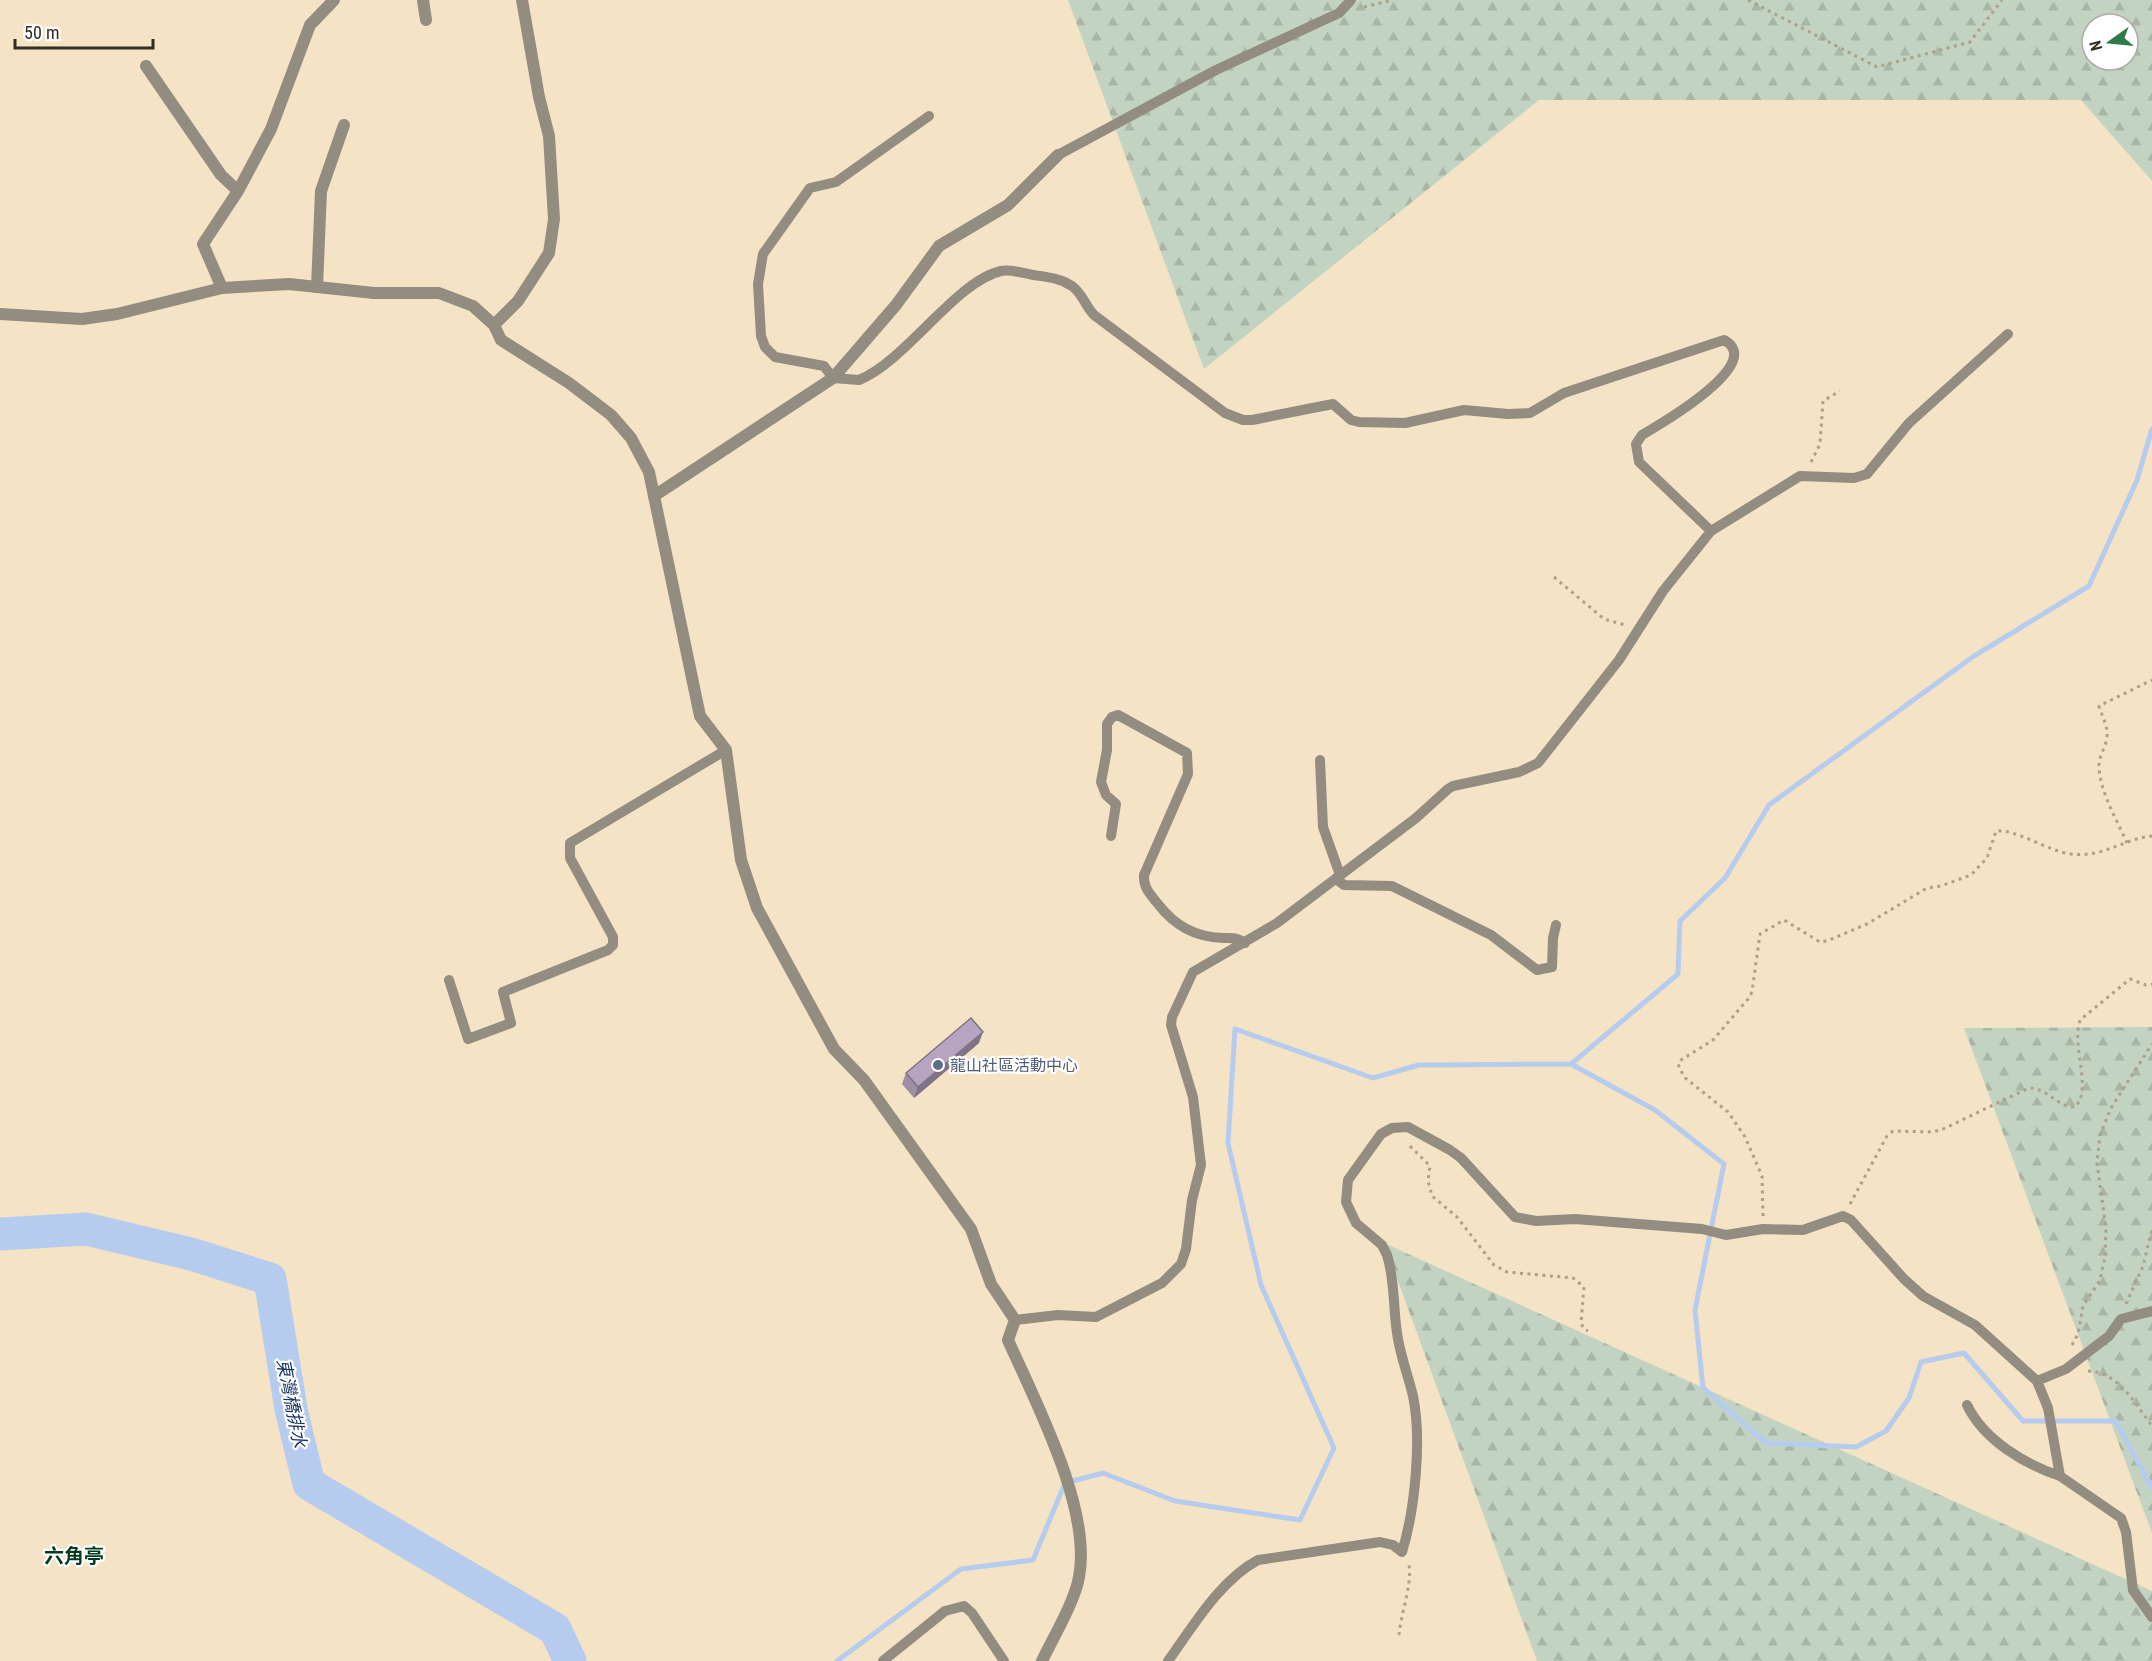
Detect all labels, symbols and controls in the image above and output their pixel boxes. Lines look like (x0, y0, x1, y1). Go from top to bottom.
scale bar (15, 12, 153, 50)
north arrow (2080, 12, 2140, 72)
text: 50 m (24, 22, 59, 43)
text: N (2086, 39, 2106, 53)
place label: 龍山社區活動中心 (950, 1056, 1078, 1075)
marker: 龍山社區活動中心 (931, 1058, 945, 1072)
water label: 東灣橋排水 (273, 1357, 311, 1450)
district label: 六角亭 (44, 1544, 104, 1568)

